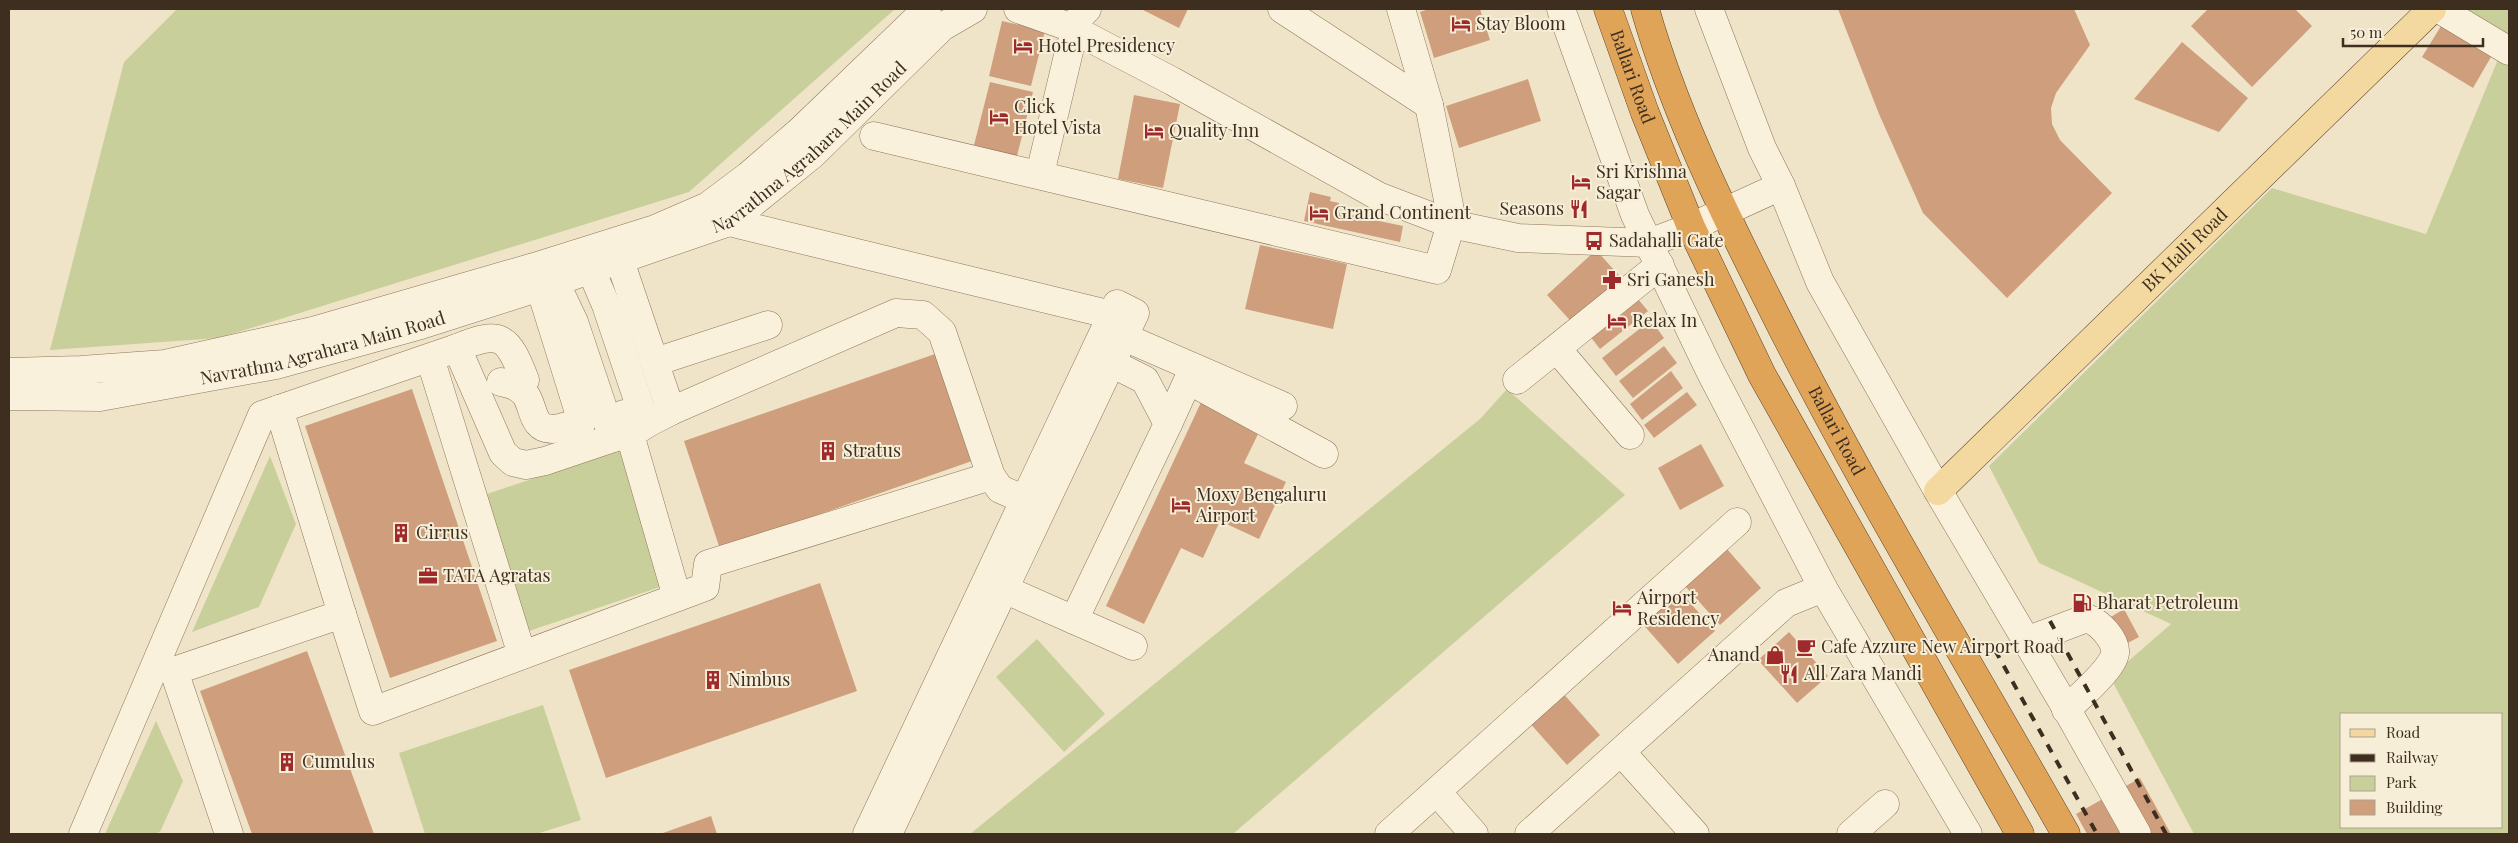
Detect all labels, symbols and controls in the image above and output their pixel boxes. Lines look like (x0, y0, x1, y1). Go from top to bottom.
place label: Stay Bloom (1476, 11, 1566, 35)
hotel icon: Stay Bloom (1450, 13, 1472, 35)
scale bar (2343, 15, 2483, 47)
text: 50 m (2350, 22, 2383, 42)
street label: Ballari Road (1605, 26, 1661, 128)
place label: Hotel Presidency (1038, 33, 1175, 57)
hotel icon: Hotel Presidency (1012, 35, 1034, 57)
street label: Navrathna Agrahara Main Road (709, 55, 912, 238)
place label: Click Hotel Vista (1014, 94, 1101, 139)
hotel icon: Click Hotel Vista (988, 106, 1010, 128)
place label: Quality Inn (1169, 118, 1259, 142)
hotel icon: Quality Inn (1143, 120, 1165, 142)
place label: Sri Krishna Sagar (1596, 159, 1687, 204)
hotel icon: Sri Krishna Sagar (1570, 171, 1592, 193)
place label: Seasons (1500, 196, 1564, 220)
restaurant icon: Seasons (1568, 198, 1590, 220)
place label: Grand Continent (1334, 200, 1472, 224)
hotel icon: Grand Continent (1308, 202, 1330, 224)
street label: BK Halli Road (2136, 202, 2233, 297)
place label: Sadahalli Gate (1609, 228, 1724, 252)
bus stop icon: Sadahalli Gate (1583, 230, 1605, 252)
place label: Sri Ganesh (1627, 267, 1715, 291)
pharmacy icon: Sri Ganesh (1601, 269, 1623, 291)
street label: Navrathna Agrahara Main Road (198, 305, 448, 390)
place label: Relax In (1632, 308, 1698, 332)
hotel icon: Relax In (1606, 310, 1628, 332)
street label: Ballari Road (1803, 382, 1871, 480)
place label: Stratus (843, 438, 901, 462)
building icon: Stratus (817, 440, 839, 462)
place label: Moxy Bengaluru Airport (1195, 482, 1327, 527)
hotel icon: Moxy Bengaluru Airport (1170, 494, 1192, 516)
place label: Cirrus (416, 520, 468, 544)
building icon: Cirrus (390, 522, 412, 544)
place label: TATA Agratas (443, 563, 551, 587)
office icon: TATA Agratas (417, 565, 439, 587)
place label: Airport Residency (1636, 585, 1719, 630)
place label: Bharat Petroleum (2097, 590, 2239, 614)
fuel station icon: Bharat Petroleum (2071, 592, 2093, 614)
hotel icon: Airport Residency (1611, 597, 1633, 619)
place label: Cafe Azzure New Airport Road (1821, 634, 2065, 658)
cafe icon: Cafe Azzure New Airport Road (1795, 636, 1817, 658)
place label: Anand (1707, 642, 1761, 666)
shop icon: Anand (1764, 644, 1786, 666)
place label: All Zara Mandi (1803, 661, 1922, 685)
restaurant icon: All Zara Mandi (1778, 663, 1800, 685)
place label: Nimbus (728, 667, 790, 691)
building icon: Nimbus (702, 669, 724, 691)
legend (2340, 713, 2503, 828)
text: Road (2386, 722, 2420, 742)
text: Railway (2386, 747, 2439, 767)
place label: Cumulus (302, 749, 375, 773)
building icon: Cumulus (276, 751, 298, 773)
text: Park (2386, 772, 2418, 792)
text: Building (2386, 797, 2443, 817)

